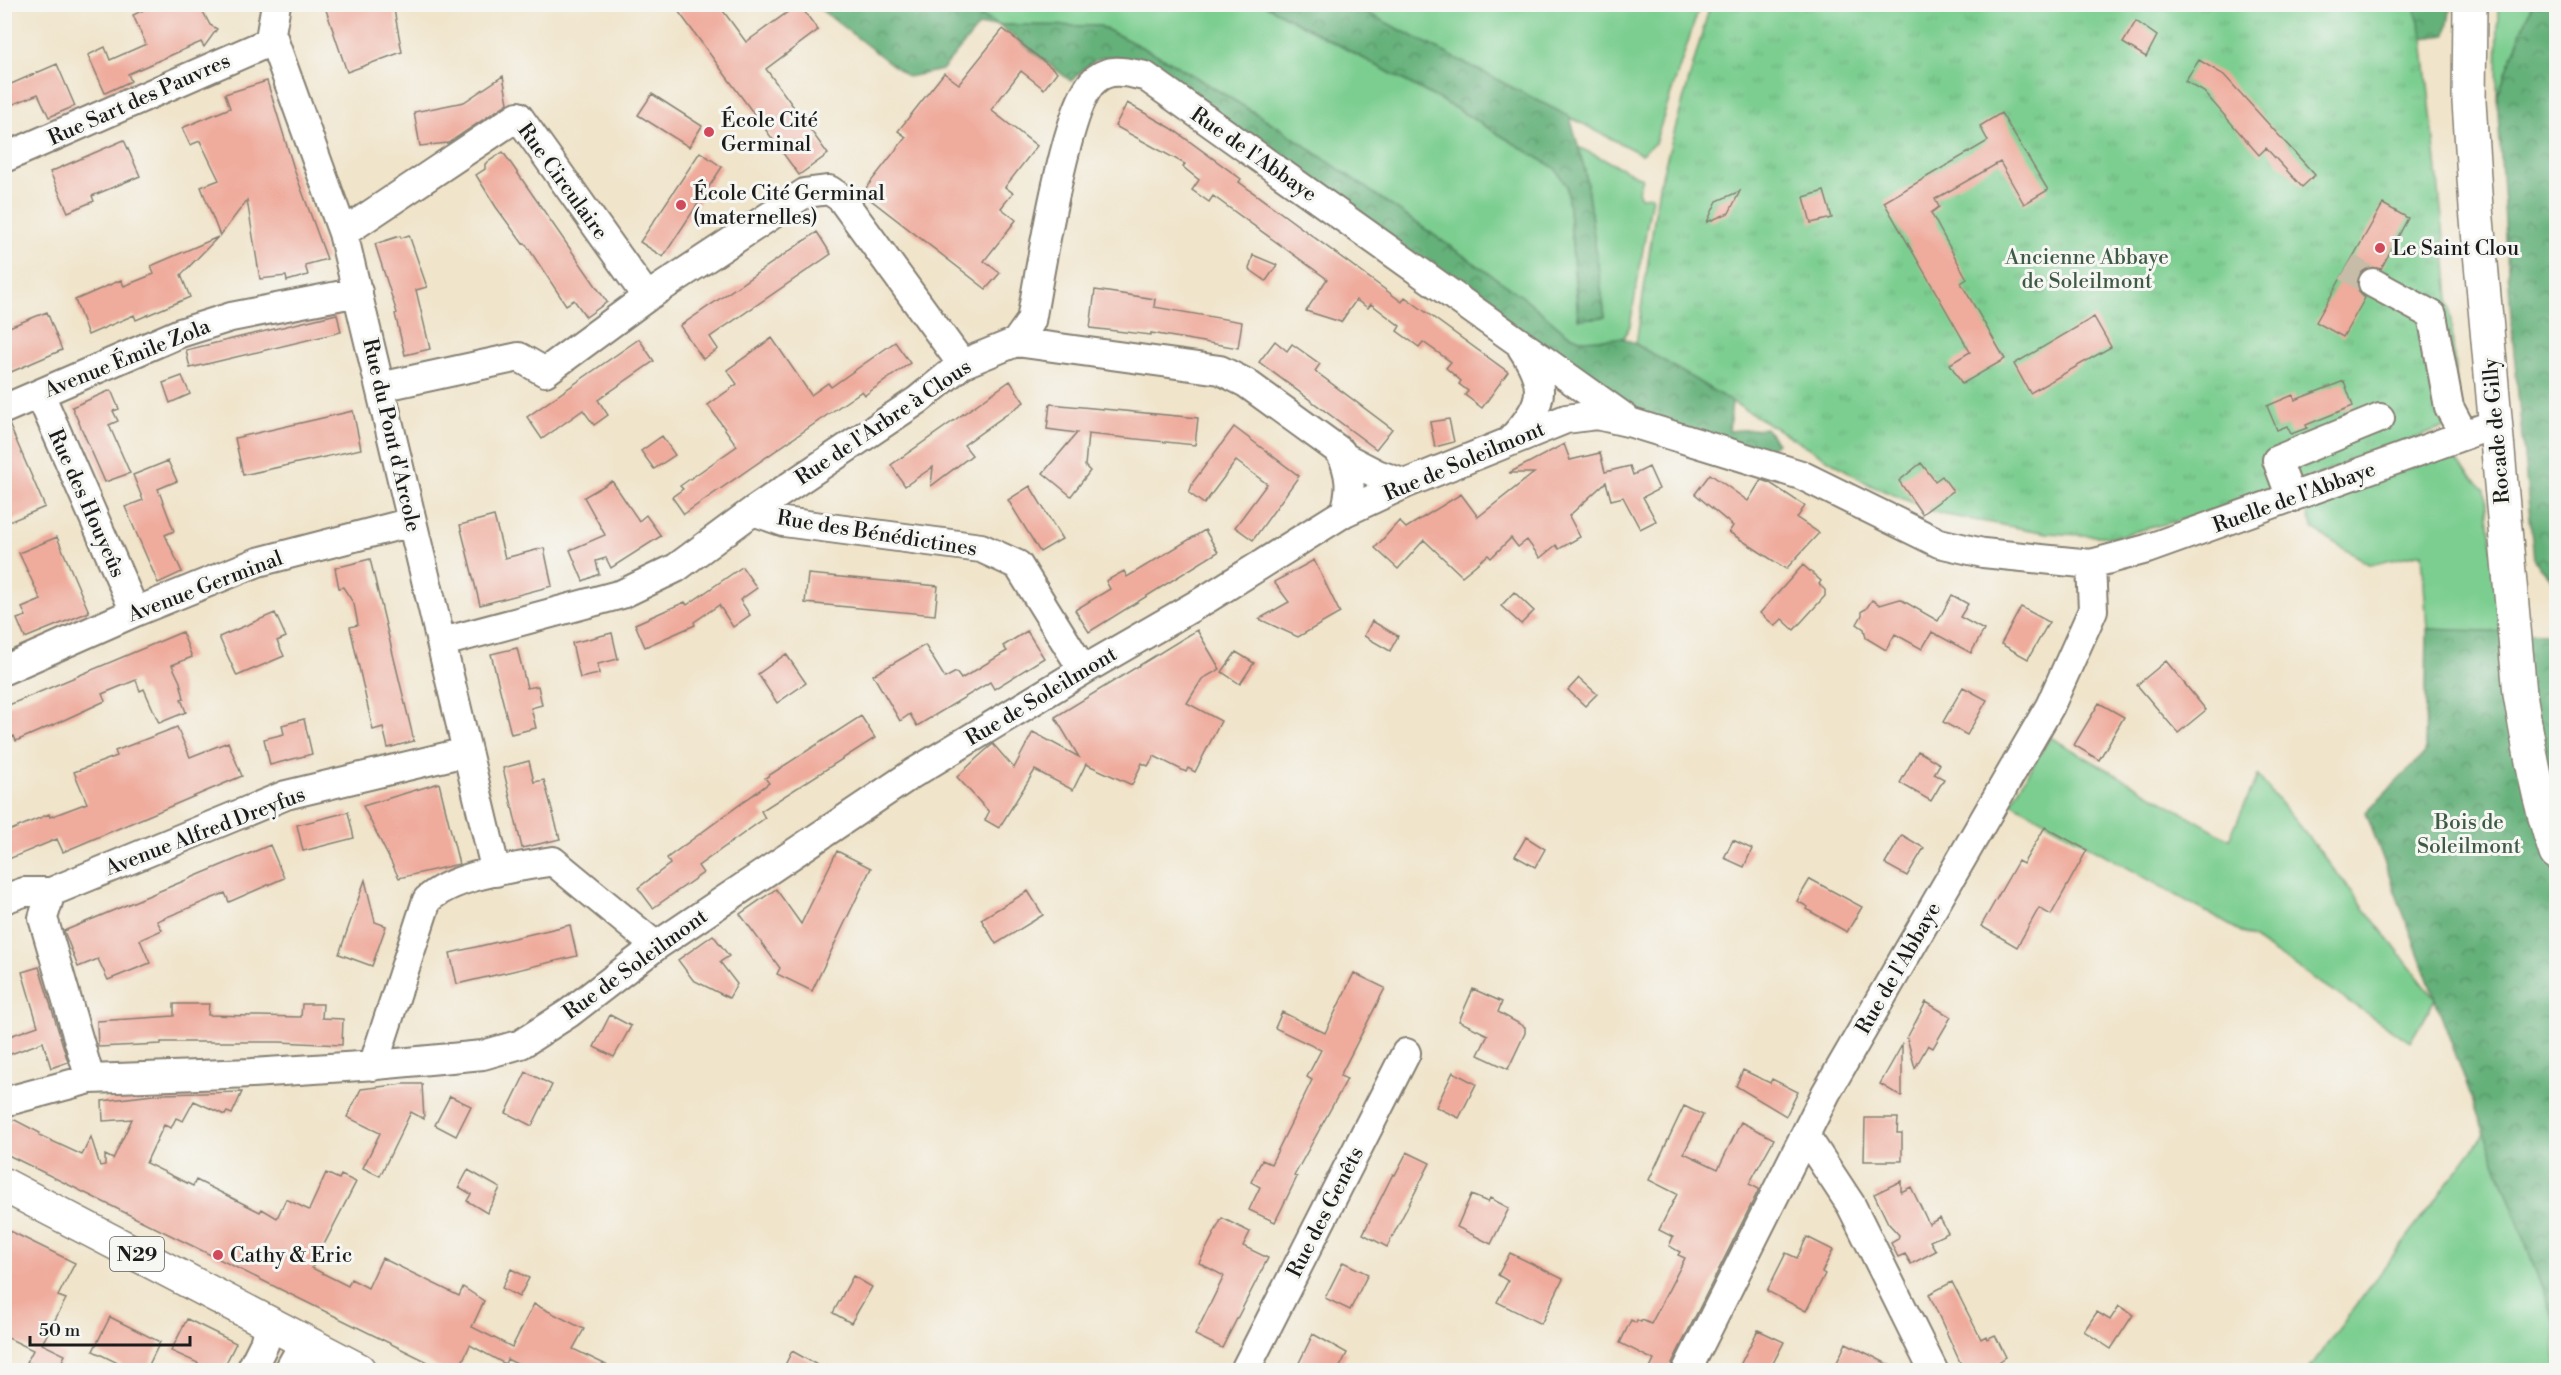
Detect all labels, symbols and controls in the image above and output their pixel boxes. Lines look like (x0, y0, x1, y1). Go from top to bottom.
street label: Rue Sart des Pauvres (44, 48, 235, 152)
street label: Rue de l'Abbaye (1185, 102, 1322, 208)
place label: École Cité Germinal (721, 106, 818, 158)
street label: Rue Circulaire (511, 118, 613, 245)
marker: École Cité Germinal (702, 125, 716, 139)
place label: École Cité Germinal (maternelles) (693, 179, 885, 231)
marker: École Cité Germinal (maternelles) (674, 198, 688, 212)
place label: Le Saint Clou (2392, 236, 2519, 262)
marker: Le Saint Clou (2373, 241, 2387, 255)
park label: Ancienne Abbaye de Soleilmont (2004, 245, 2169, 295)
street label: Avenue Émile Zola (39, 312, 215, 404)
street label: Rue du Pont d'Arcole (356, 336, 426, 534)
street label: Rue de l'Arbre à Clous (791, 354, 977, 491)
street label: Rocade de Gilly (2478, 356, 2516, 505)
street label: Rue de Soleilmont (1380, 416, 1549, 508)
street label: Rue des Houyeûs (42, 425, 130, 582)
street label: Ruelle de l'Abbaye (2209, 456, 2379, 539)
street label: Rue des Bénédictines (775, 505, 979, 563)
street label: Avenue Germinal (123, 545, 286, 629)
street label: Rue de Soleilmont (961, 641, 1123, 752)
street label: Avenue Alfred Dreyfus (101, 782, 309, 882)
park label: Bois de Soleilmont (2417, 810, 2522, 860)
street label: Rue de l'Abbaye (1851, 898, 1947, 1039)
street label: Rue de Soleilmont (558, 903, 713, 1026)
street label: Rue des Genêts (1282, 1143, 1370, 1282)
road number: N29 (110, 1237, 164, 1271)
place label: Cathy & Eric (230, 1243, 352, 1269)
marker: Cathy & Eric (211, 1248, 225, 1262)
scale bar (30, 1309, 190, 1347)
text: 50 m (39, 1319, 81, 1342)

